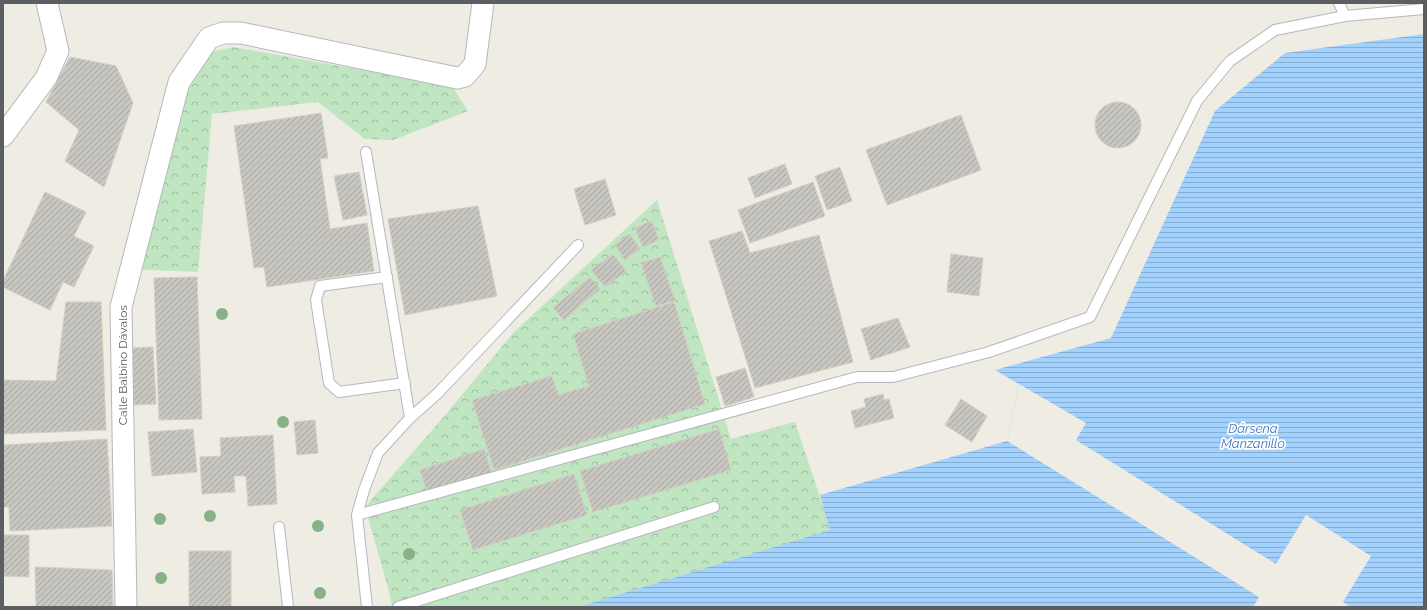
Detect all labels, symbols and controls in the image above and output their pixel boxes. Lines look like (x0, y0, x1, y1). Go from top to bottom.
street label: Calle Balbino Dávalos (116, 305, 130, 425)
water label: Dársena Manzanillo (1221, 421, 1285, 451)

